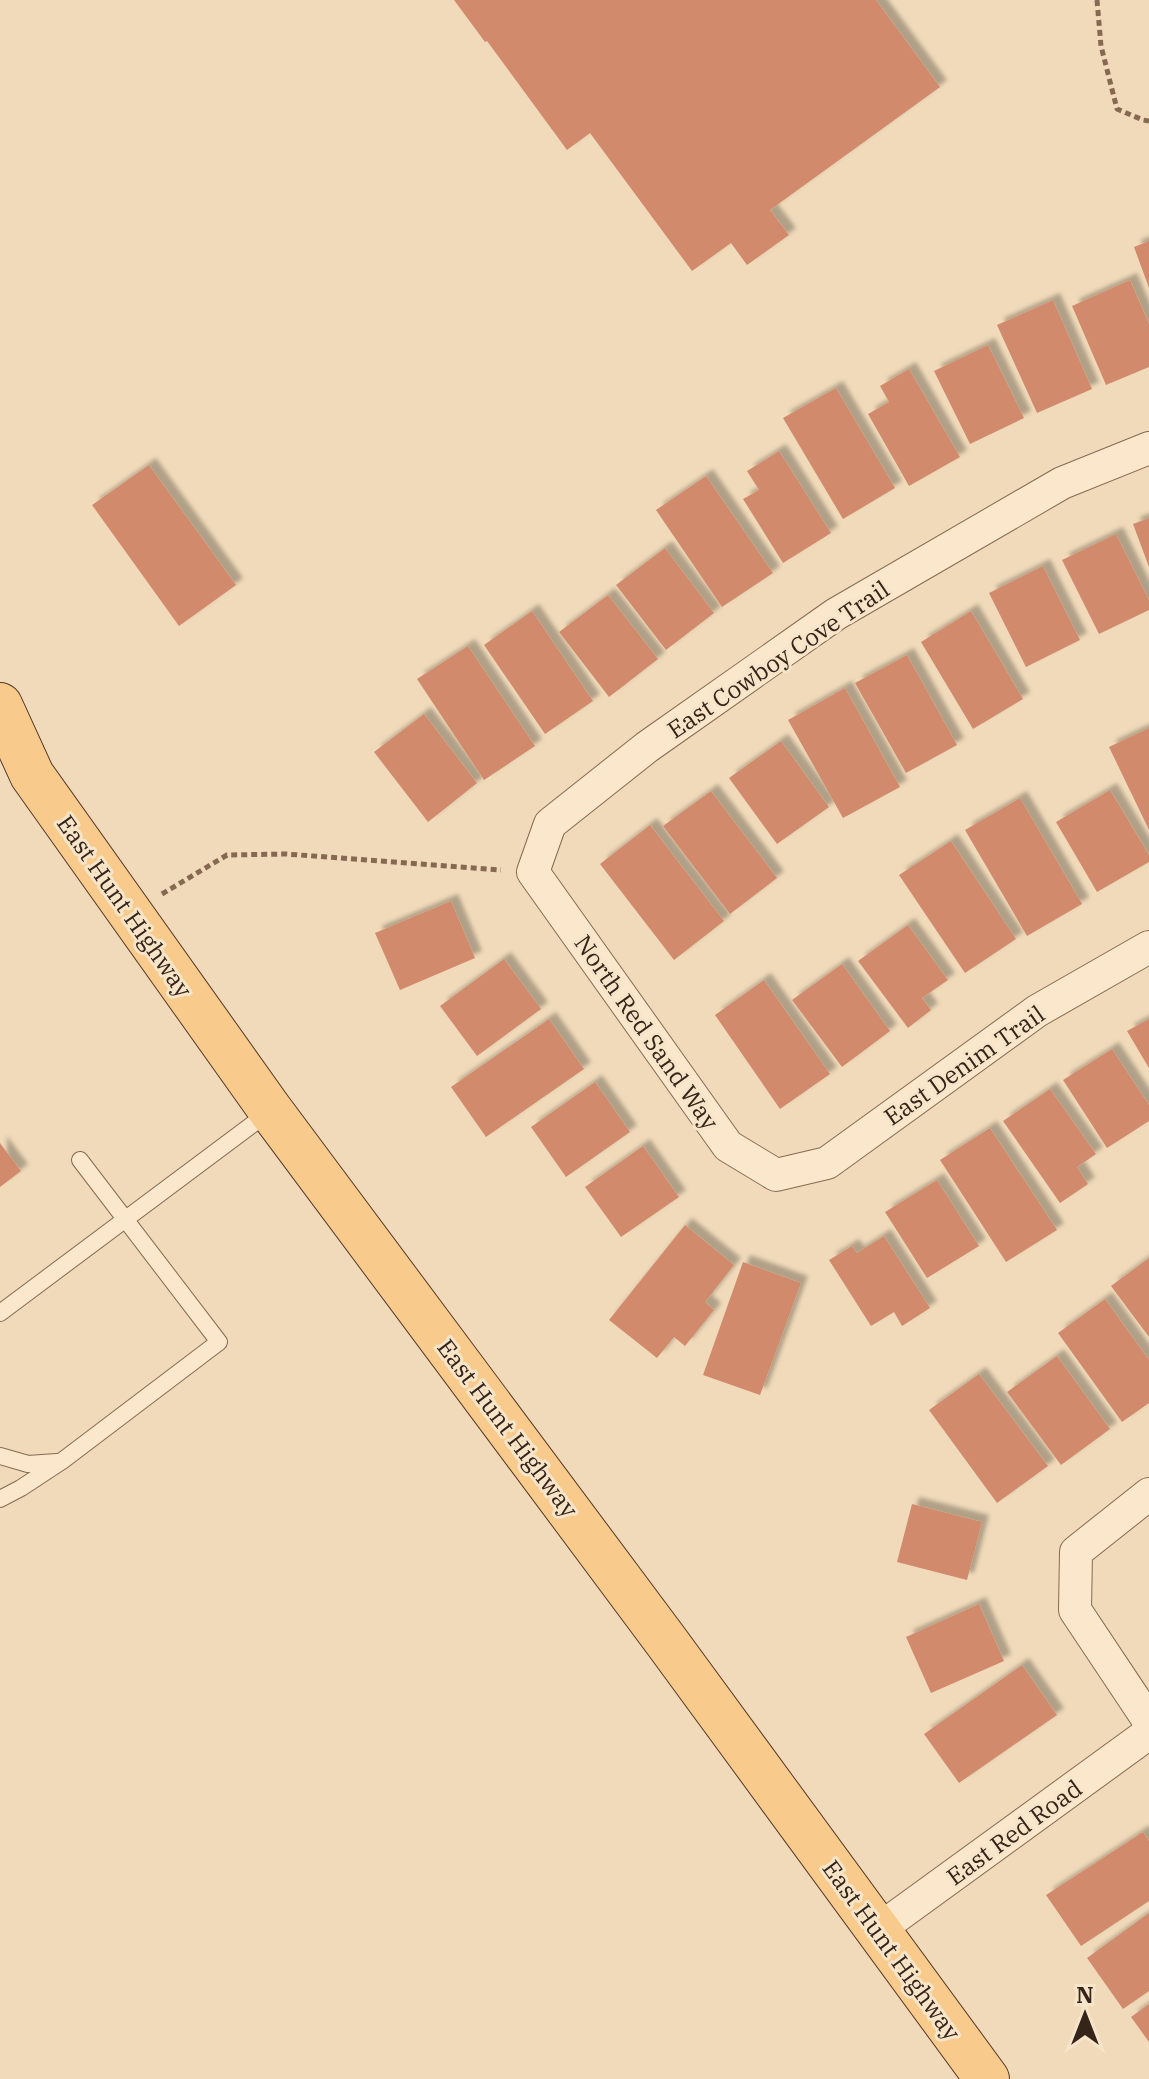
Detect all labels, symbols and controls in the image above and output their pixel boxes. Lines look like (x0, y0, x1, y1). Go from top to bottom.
street label: East Cowboy Cove Trail (661, 573, 895, 745)
street label: East Hunt Highway (50, 809, 200, 1004)
street label: North Red Sand Way (568, 928, 727, 1136)
street label: East Denim Trail (877, 998, 1051, 1132)
street label: East Hunt Highway (430, 1332, 586, 1524)
street label: East Red Road (940, 1772, 1088, 1892)
street label: East Hunt Highway (816, 1853, 968, 2047)
north arrow (1045, 1975, 1125, 2055)
text: N (1076, 1980, 1094, 2009)

